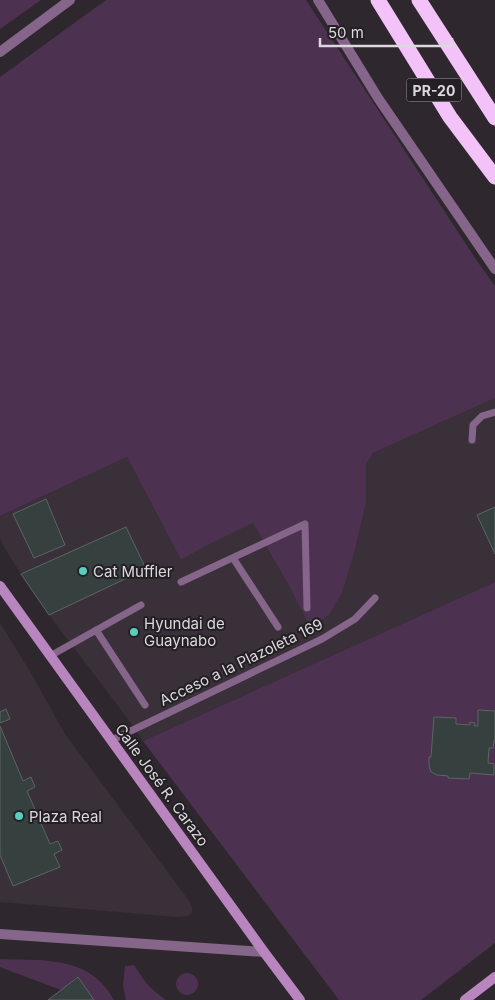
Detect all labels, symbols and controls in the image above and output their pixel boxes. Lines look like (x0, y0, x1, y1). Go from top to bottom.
scale bar (320, 15, 452, 47)
text: 50 m (328, 23, 364, 42)
road number: PR-20 (406, 78, 462, 102)
place label: Cat Muffler (93, 562, 173, 581)
marker: Cat Muffler (77, 565, 89, 577)
place label: Hyundai de Guaynabo (144, 614, 225, 650)
street label: Acceso a la Plazoleta 169 (156, 614, 326, 710)
marker: Hyundai de Guaynabo (128, 626, 140, 638)
street label: Calle José R. Carazo (111, 720, 213, 850)
place label: Plaza Real (29, 807, 102, 826)
marker: Plaza Real (13, 810, 25, 822)

